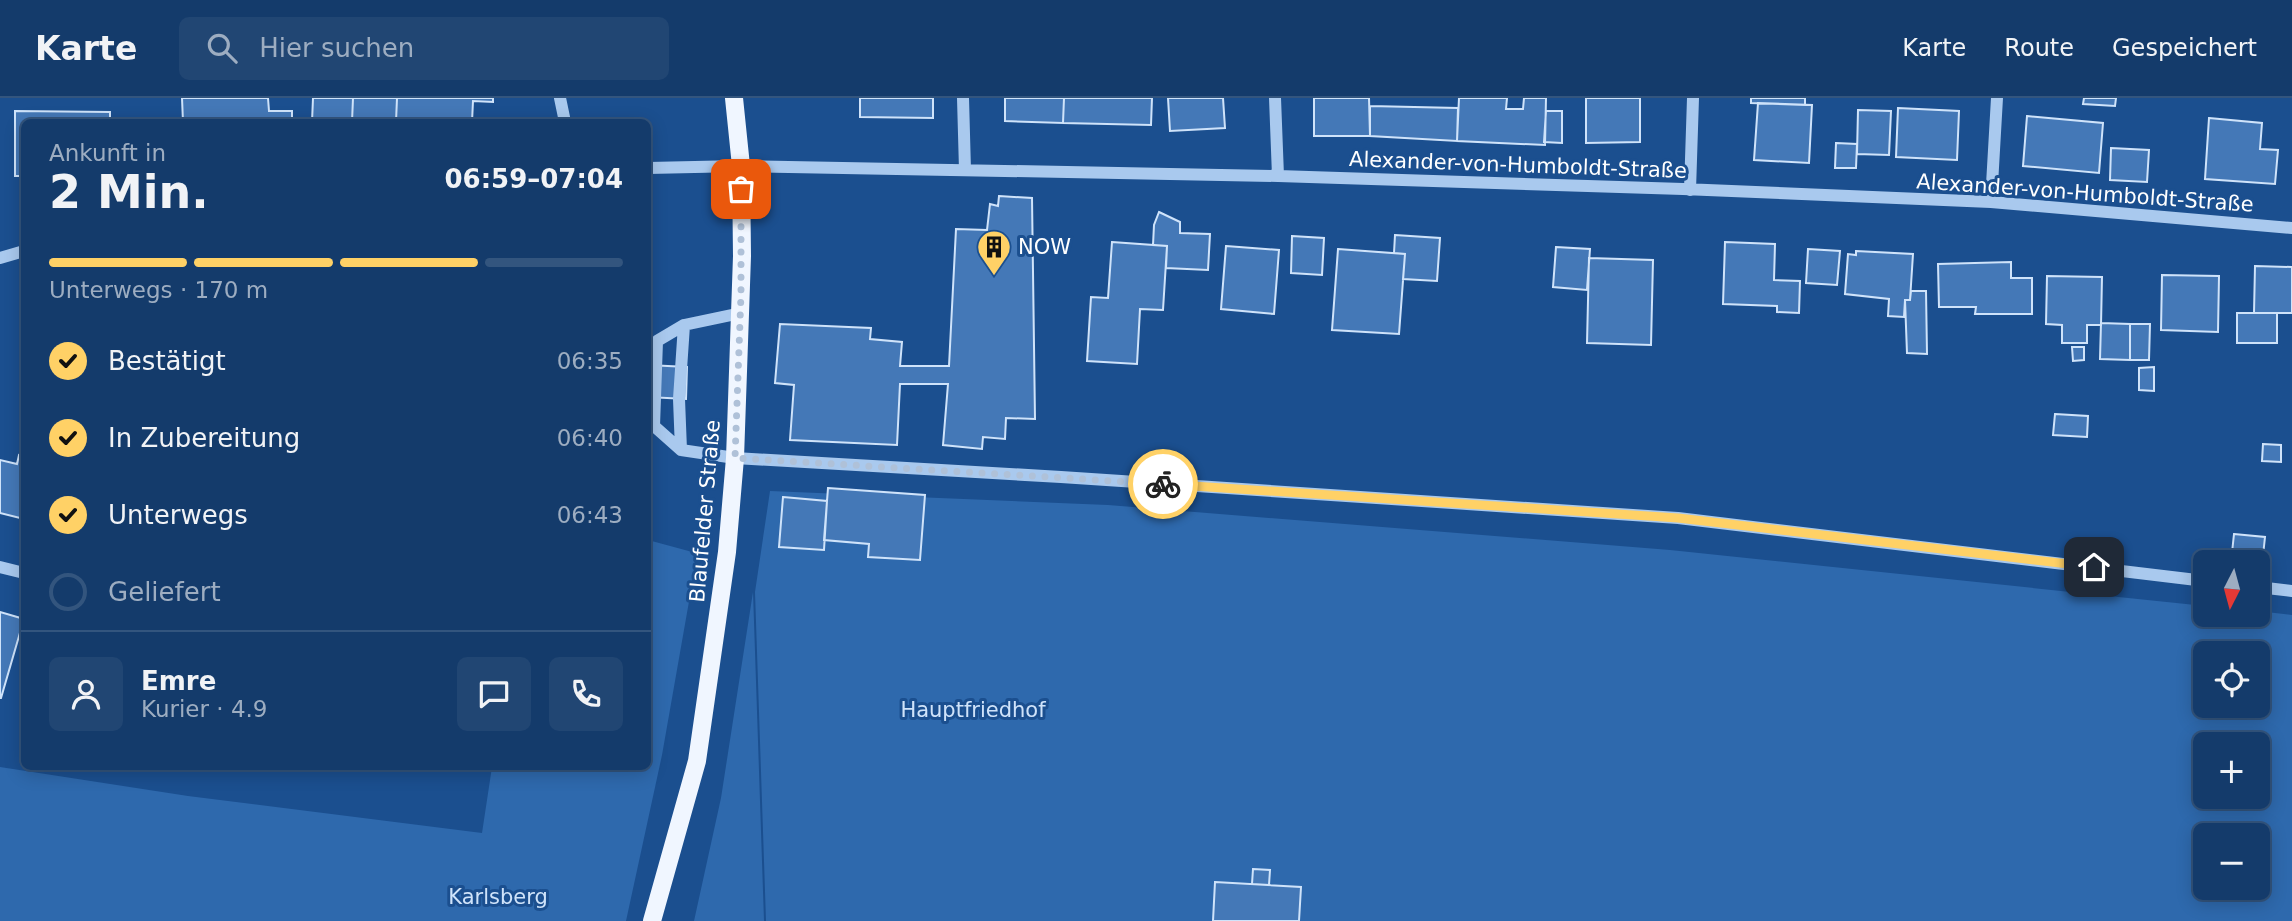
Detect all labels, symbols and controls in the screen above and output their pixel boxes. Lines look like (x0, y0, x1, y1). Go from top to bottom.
search box (179, 17, 669, 80)
text: Karte (35, 29, 137, 68)
icon: search (203, 29, 241, 67)
text: Hier suchen (259, 33, 414, 63)
text: Karte (1902, 34, 1966, 62)
text: Route (2004, 34, 2074, 62)
text: Gespeichert (2112, 34, 2257, 62)
text: Ankunft in (49, 140, 166, 166)
street label: Alexander-von-Humboldt-Straße (1349, 147, 1687, 183)
pin (711, 159, 771, 219)
text: 06:59–07:04 (444, 164, 623, 194)
text: 2 Min. (49, 165, 209, 219)
street label: Alexander-von-Humboldt-Straße (1916, 169, 2254, 217)
icon: bag (722, 170, 760, 208)
building icon: NOW (975, 228, 1013, 277)
place label: NOW (1018, 235, 1071, 259)
text: Unterwegs · 170 m (49, 277, 268, 303)
icon: check (49, 342, 87, 380)
text: Bestätigt (108, 346, 226, 376)
text: 06:35 (557, 348, 623, 374)
icon: check (49, 419, 87, 457)
street label: Blaufelder Straße (685, 419, 725, 603)
text: In Zubereitung (108, 423, 300, 453)
text: 06:40 (557, 425, 623, 451)
courier (1128, 449, 1198, 519)
icon: bike (1144, 465, 1182, 503)
icon: check (49, 496, 87, 534)
text: Unterwegs (108, 500, 248, 530)
text: 06:43 (557, 502, 623, 528)
pin (2064, 537, 2124, 597)
icon: home (2075, 548, 2113, 586)
north arrow (2193, 550, 2270, 626)
map controls (2193, 550, 2270, 900)
text: Geliefert (108, 577, 221, 607)
button: locate (2193, 641, 2270, 718)
button: person (49, 657, 123, 731)
button: chat (457, 657, 531, 731)
button: phone (549, 657, 623, 731)
text: Emre (141, 666, 216, 696)
text: Kurier · 4.9 (141, 696, 267, 722)
park label: Hauptfriedhof (900, 698, 1046, 722)
button: + (2193, 732, 2270, 809)
button: − (2193, 823, 2270, 900)
park label: Karlsberg (448, 885, 548, 909)

